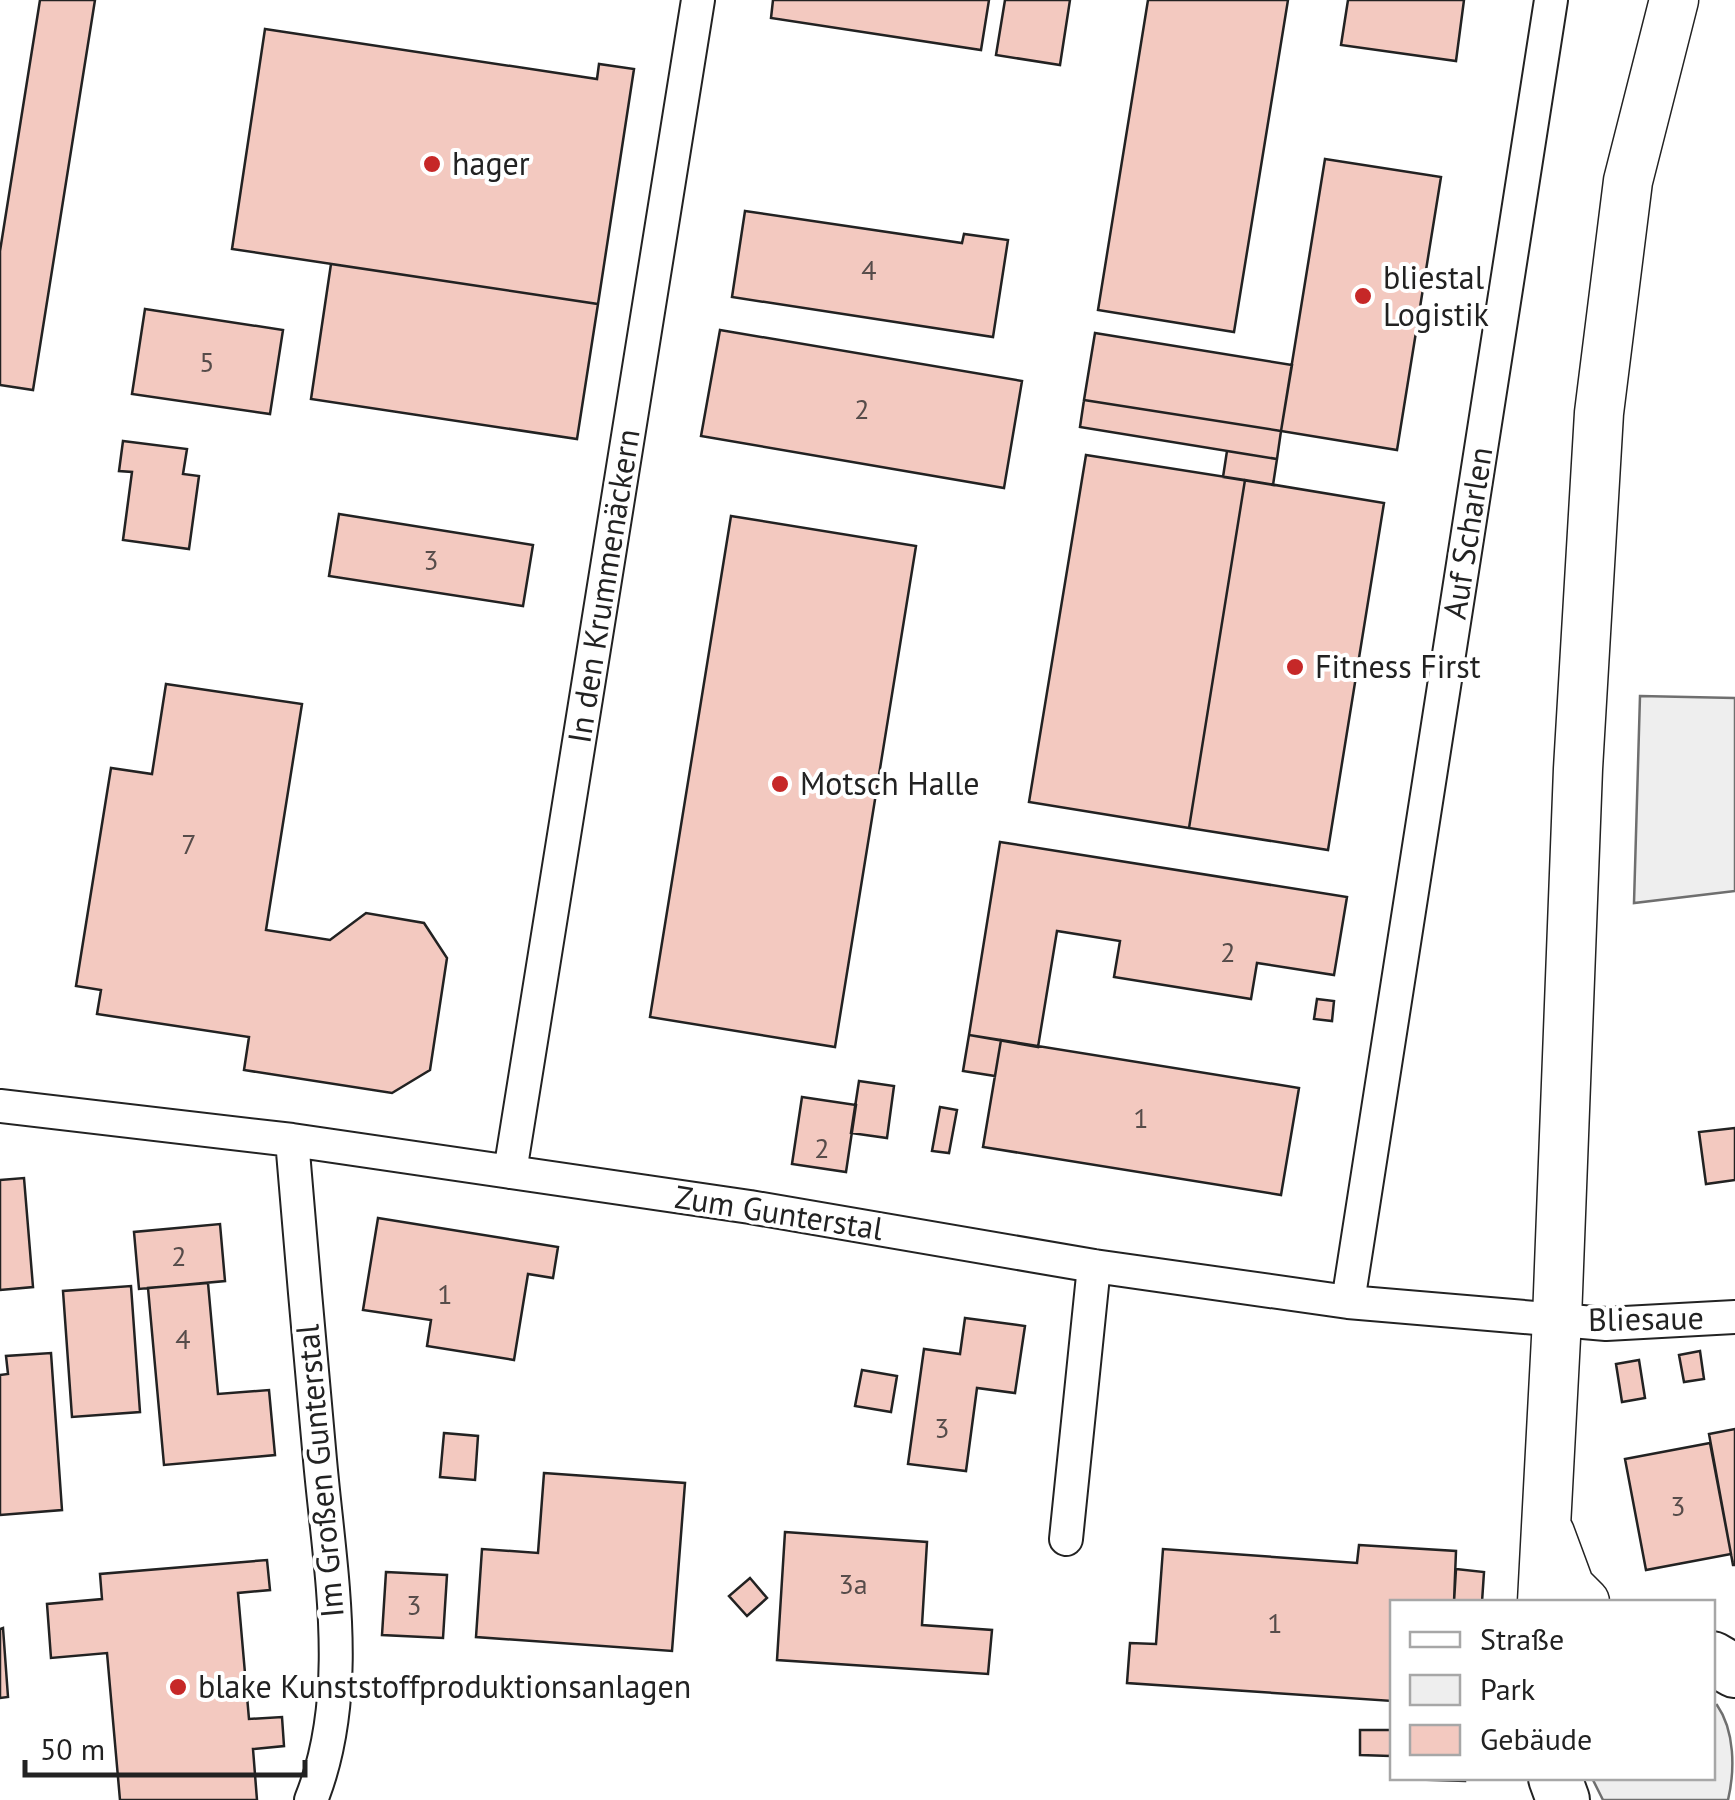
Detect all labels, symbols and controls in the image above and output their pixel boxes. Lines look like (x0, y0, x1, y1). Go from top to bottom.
place label: hager (452, 142, 530, 184)
marker: hager (421, 153, 443, 175)
house number: 4 (861, 251, 877, 288)
place label: bliestal Logistik (1383, 256, 1489, 335)
marker: bliestal Logistik (1352, 285, 1374, 307)
house number: 5 (199, 343, 215, 380)
house number: 2 (854, 390, 870, 427)
street label: In den Krummenäckern (557, 426, 649, 746)
street label: Auf Scharlen (1433, 444, 1501, 622)
house number: 3 (423, 541, 439, 578)
place label: Fitness First (1315, 645, 1481, 687)
marker: Fitness First (1284, 656, 1306, 678)
place label: Motsch Halle (800, 762, 980, 804)
marker: Motsch Halle (769, 773, 791, 795)
house number: 7 (181, 825, 197, 862)
house number: 2 (1220, 933, 1236, 970)
house number: 1 (1133, 1099, 1149, 1136)
house number: 2 (814, 1129, 830, 1166)
street label: Zum Gunterstal (672, 1175, 887, 1249)
house number: 2 (171, 1237, 187, 1274)
house number: 1 (437, 1275, 453, 1312)
street label: Bliesaue (1588, 1296, 1704, 1340)
house number: 4 (175, 1320, 191, 1357)
street label: Im Großen Gunterstal (285, 1322, 353, 1619)
house number: 3 (934, 1409, 950, 1446)
house number: 3 (1670, 1487, 1686, 1524)
house number: 3a (838, 1565, 868, 1602)
house number: 3 (406, 1586, 422, 1623)
legend (1390, 1600, 1715, 1780)
house number: 1 (1267, 1604, 1283, 1641)
text: Straße (1480, 1619, 1564, 1658)
place label: blake Kunststoffproduktionsanlagen (198, 1665, 691, 1707)
text: Park (1480, 1669, 1536, 1708)
marker: blake Kunststoffproduktionsanlagen (167, 1676, 189, 1698)
scale bar (25, 1715, 305, 1777)
text: Gebäude (1480, 1719, 1592, 1758)
text: 50 m (40, 1729, 105, 1768)

